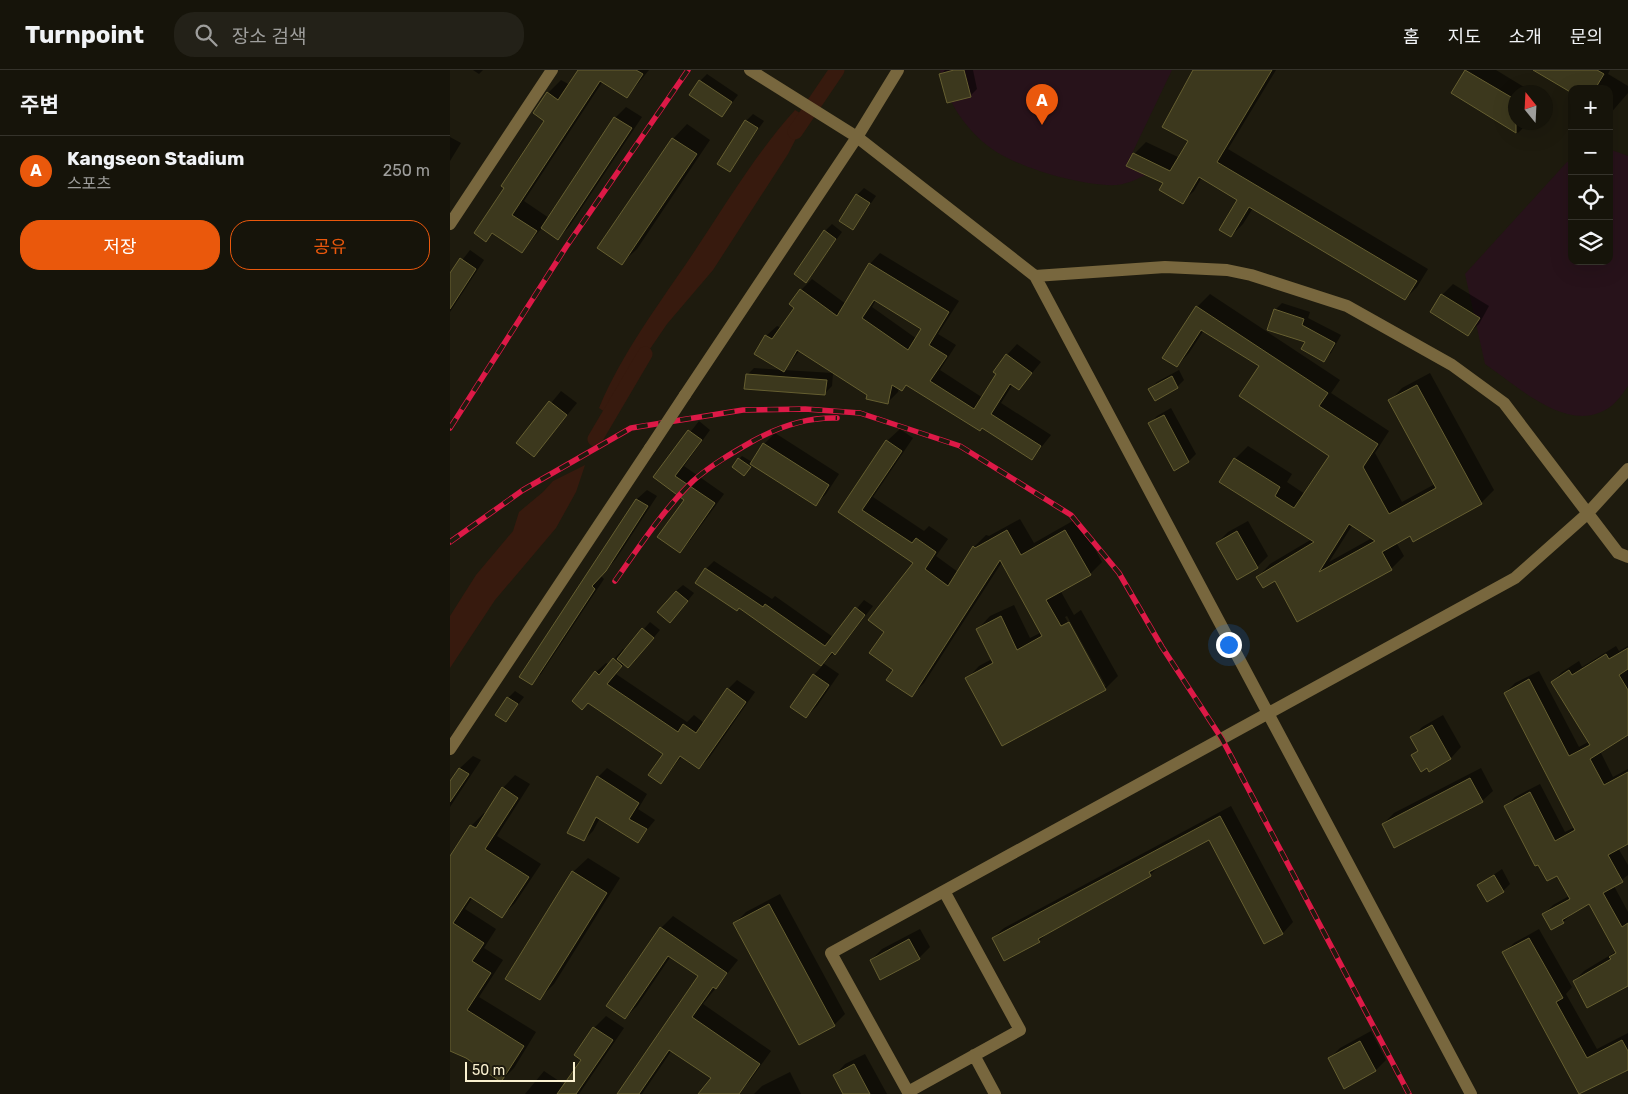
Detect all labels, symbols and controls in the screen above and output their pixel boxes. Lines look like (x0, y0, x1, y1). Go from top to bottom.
search box (174, 12, 524, 57)
text: Turnpoint (25, 21, 144, 49)
icon: search (192, 21, 220, 49)
text: 장소 검색 (232, 25, 306, 48)
text: 홈 (1403, 26, 1420, 48)
text: 지도 (1448, 26, 1481, 48)
text: 소개 (1509, 26, 1542, 48)
text: 문의 (1570, 26, 1603, 48)
pin: A (1026, 84, 1058, 125)
north arrow (1508, 85, 1553, 130)
map controls (1568, 85, 1613, 265)
button: + (1568, 85, 1613, 130)
text: 주변 (20, 92, 59, 117)
button: − (1568, 130, 1613, 175)
text: Kangseon Stadium (67, 147, 244, 170)
text: A (30, 161, 42, 180)
text: 250 m (383, 161, 430, 180)
text: 스포츠 (67, 174, 111, 193)
button: locate (1568, 175, 1613, 220)
button: 저장 (20, 220, 220, 270)
button: 공유 (230, 220, 430, 270)
button: layers (1568, 220, 1613, 265)
your location (1216, 632, 1242, 658)
scale bar (465, 1059, 575, 1082)
text: 50 m (472, 1062, 505, 1079)

